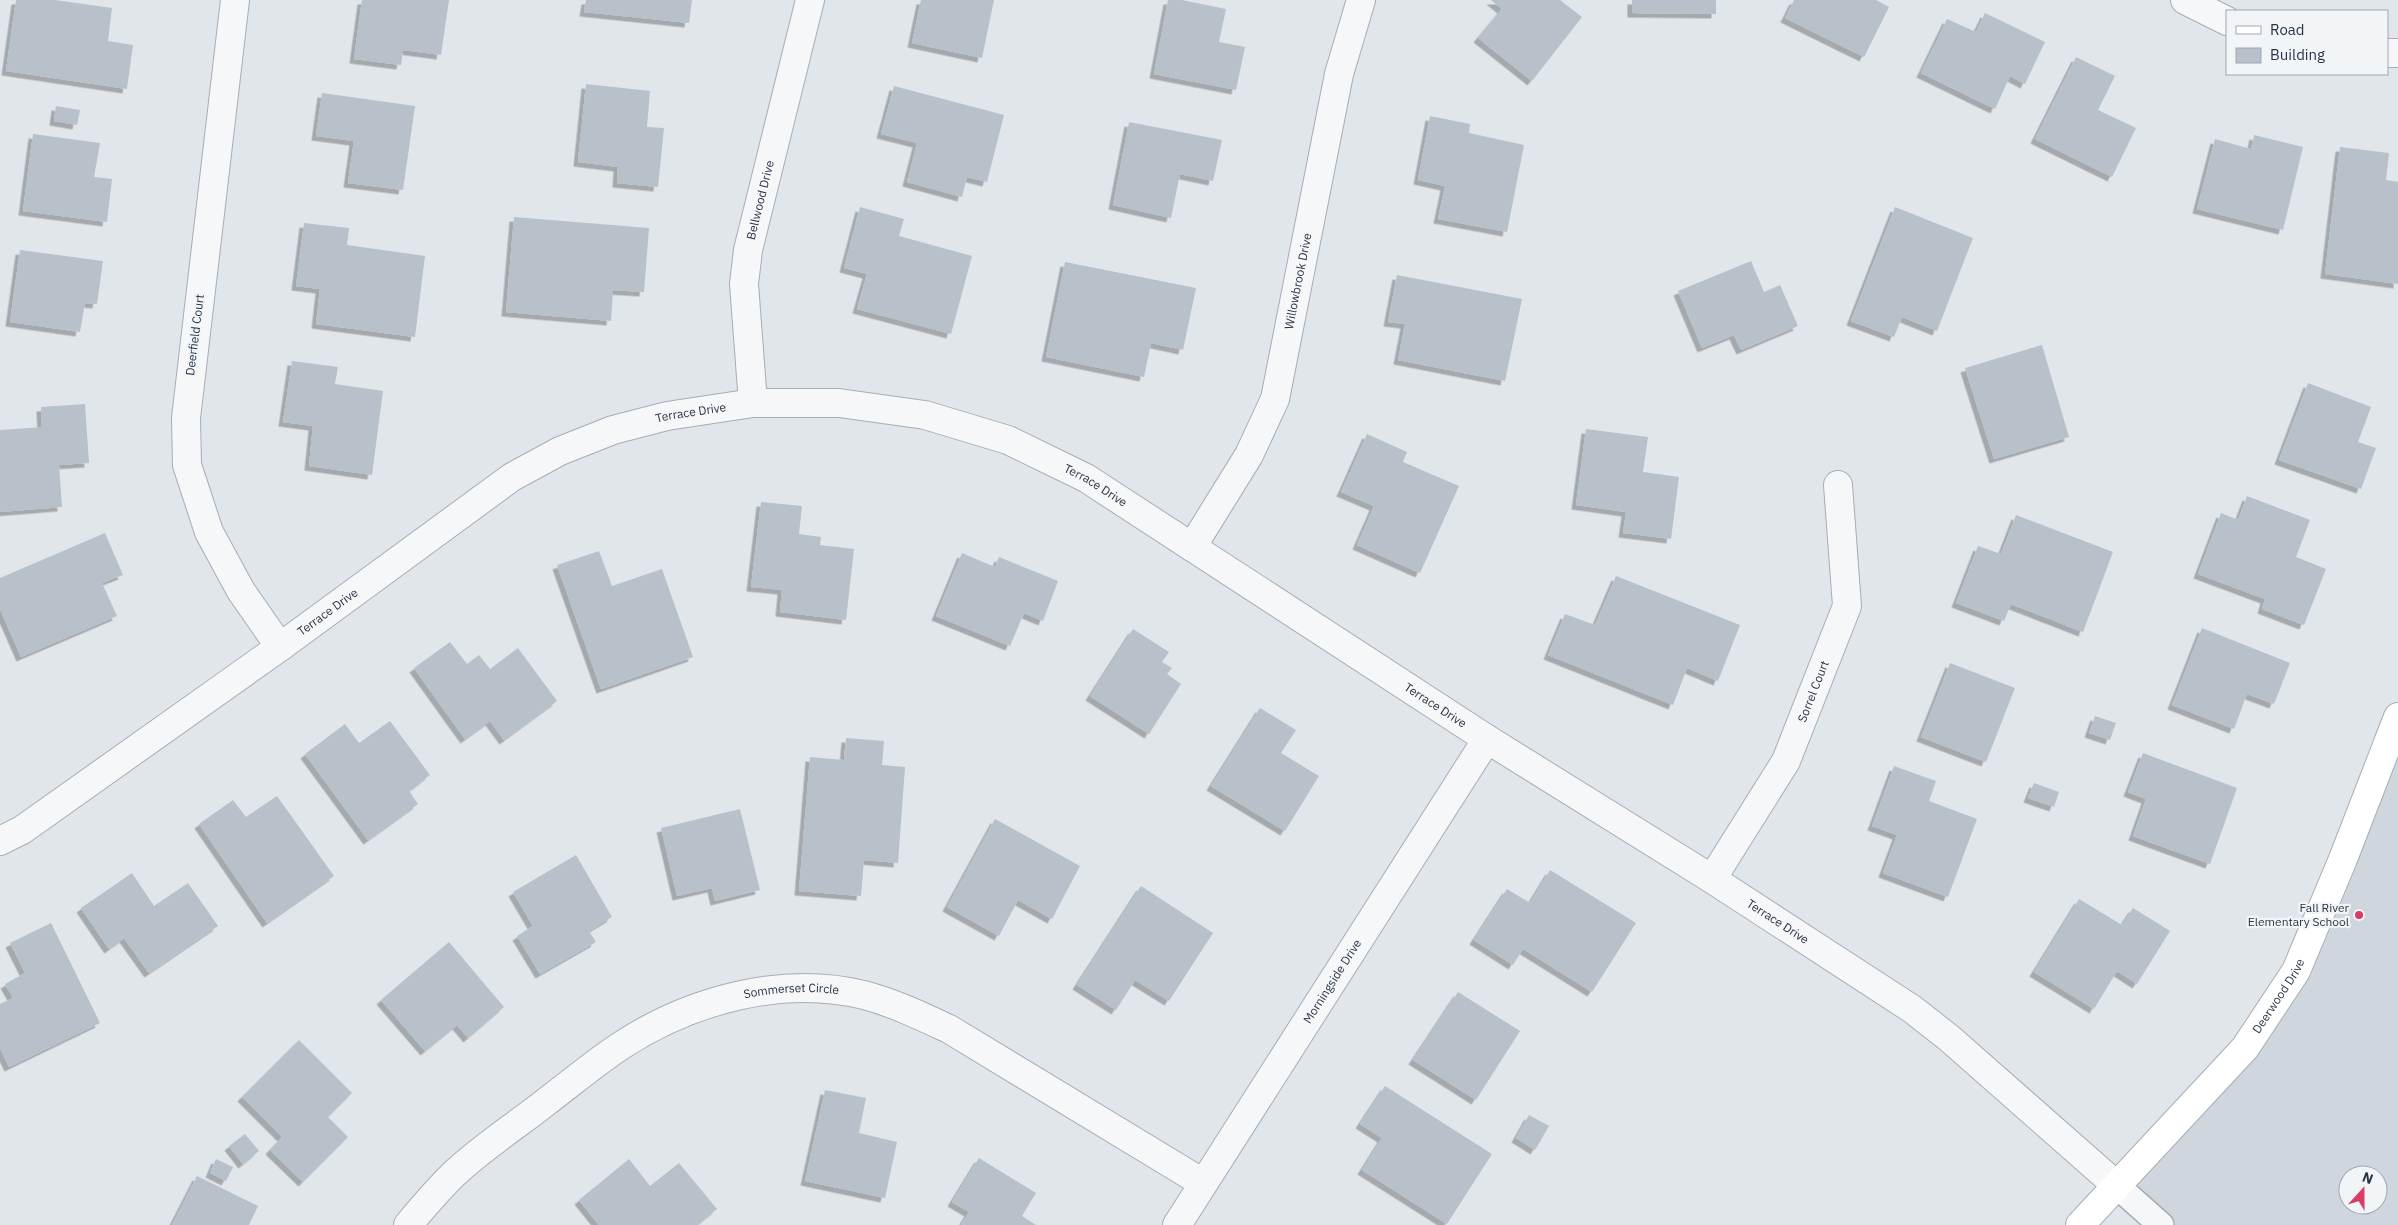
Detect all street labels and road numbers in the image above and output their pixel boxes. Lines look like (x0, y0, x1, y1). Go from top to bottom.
street label: Bellwood Drive (743, 158, 777, 241)
street label: Willowbrook Drive (1281, 231, 1315, 331)
street label: Deerfield Court (182, 293, 207, 376)
street label: Terrace Drive (654, 399, 727, 426)
street label: Terrace Drive (1062, 460, 1130, 510)
street label: Terrace Drive (294, 584, 361, 639)
street label: Sorrel Court (1794, 658, 1832, 724)
street label: Terrace Drive (1402, 679, 1470, 731)
street label: Terrace Drive (1744, 896, 1812, 947)
street label: Morningside Drive (1300, 936, 1365, 1026)
street label: Deerwood Drive (2249, 956, 2308, 1036)
street label: Sommerset Circle (742, 980, 840, 1001)

